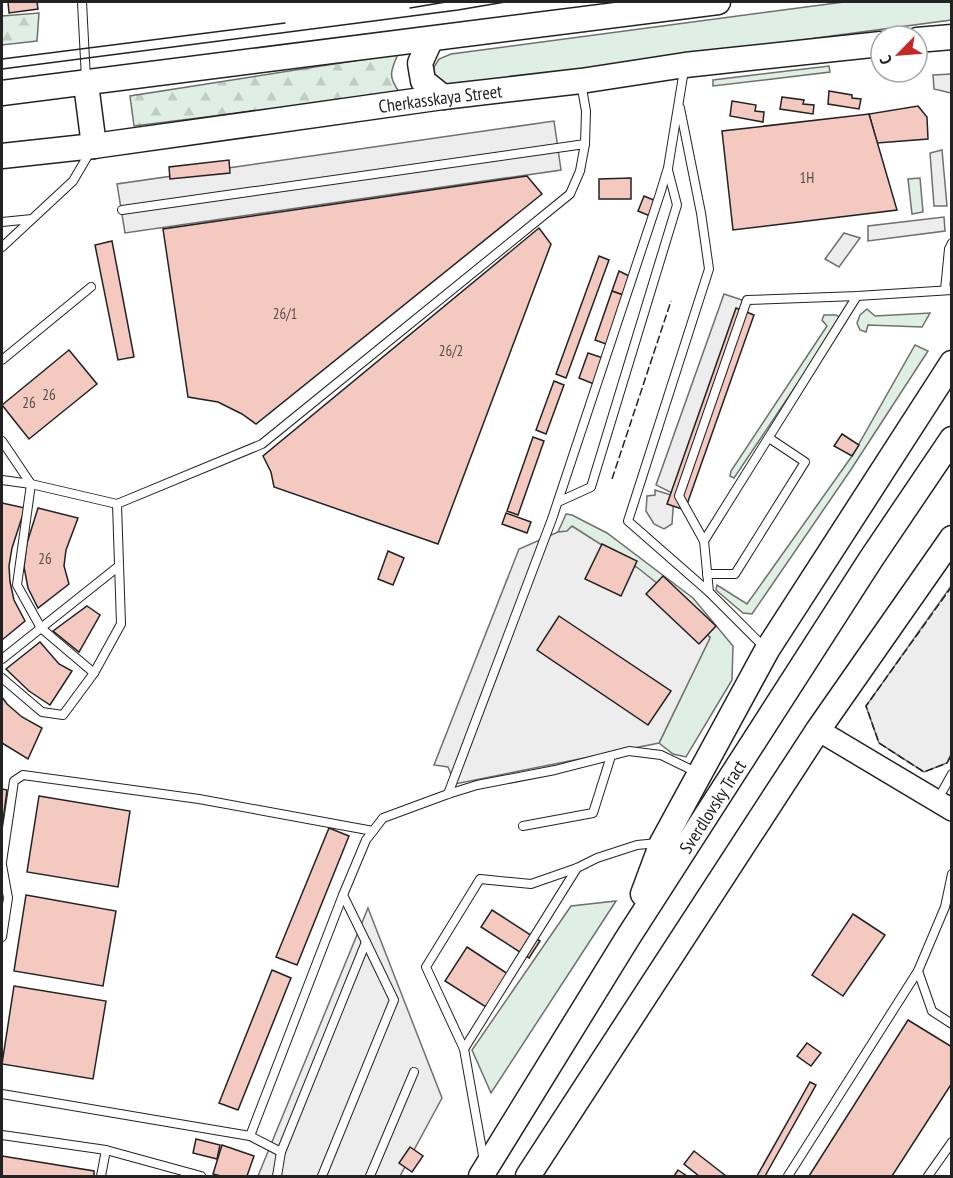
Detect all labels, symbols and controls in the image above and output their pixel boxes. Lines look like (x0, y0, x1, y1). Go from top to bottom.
north arrow (869, 24, 929, 84)
text: С (875, 52, 896, 68)
street label: Cherkasskaya Street (377, 79, 503, 117)
house number: 1Н (800, 168, 814, 187)
house number: 26/1 (273, 304, 297, 323)
house number: 26/2 (439, 341, 463, 360)
house number: 26 (42, 385, 56, 404)
house number: 26 (22, 393, 36, 412)
house number: 26 (38, 549, 52, 568)
street label: Sverdlovsky Tract (674, 755, 751, 857)

